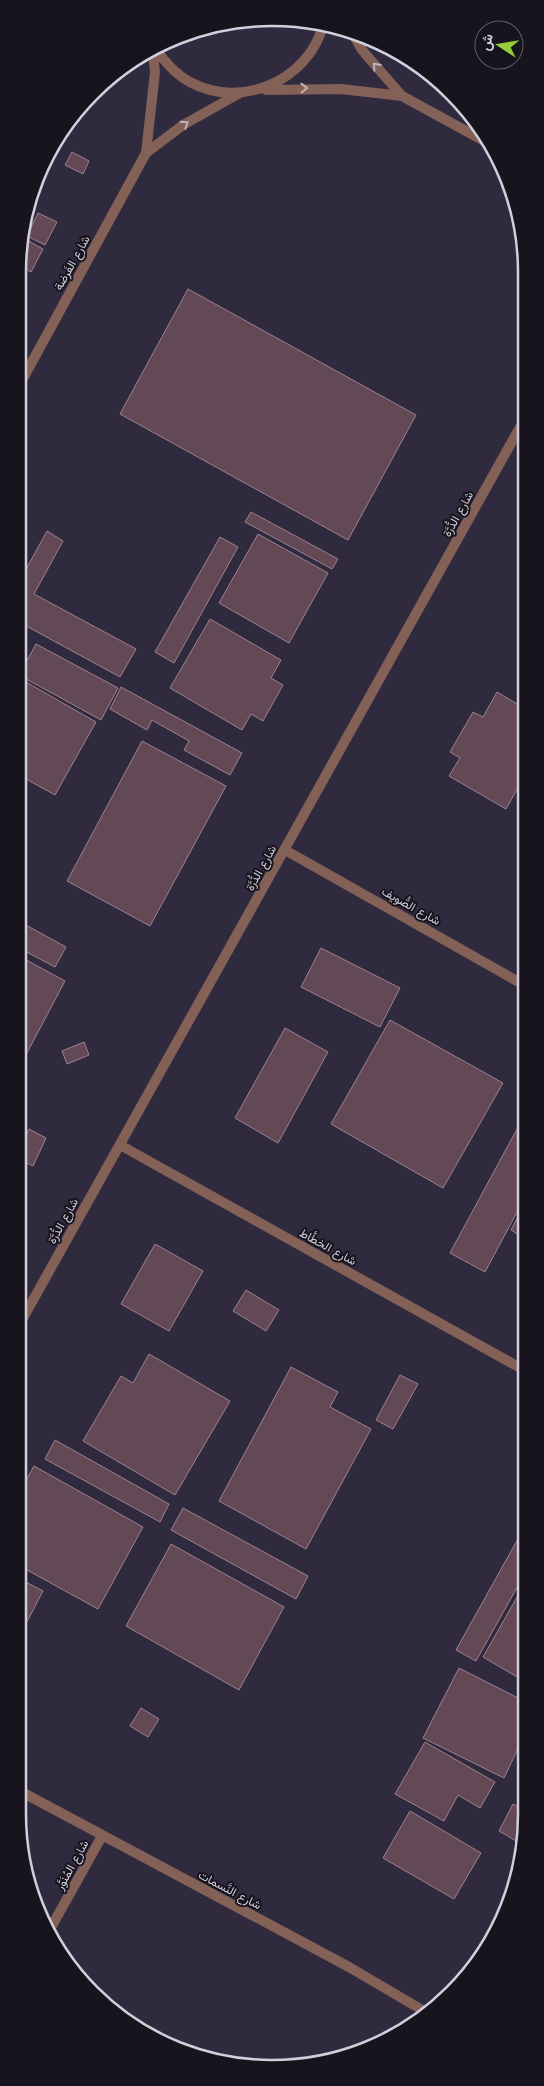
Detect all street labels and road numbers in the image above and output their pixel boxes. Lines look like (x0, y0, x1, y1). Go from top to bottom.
street label: شارع الفَرضة (51, 233, 95, 294)
street label: شارع الدُّرَّة (439, 488, 478, 540)
street label: شارع الدُّرَّة (242, 842, 281, 894)
street label: شارع الصُّويف (378, 883, 443, 930)
street label: شارع الدُّرَّة (44, 1195, 83, 1247)
street label: شارع الخطَّاط (296, 1224, 360, 1270)
street label: شارع المُنَوَّر (52, 1838, 93, 1894)
street label: شارع النَّسمات (195, 1867, 264, 1914)

